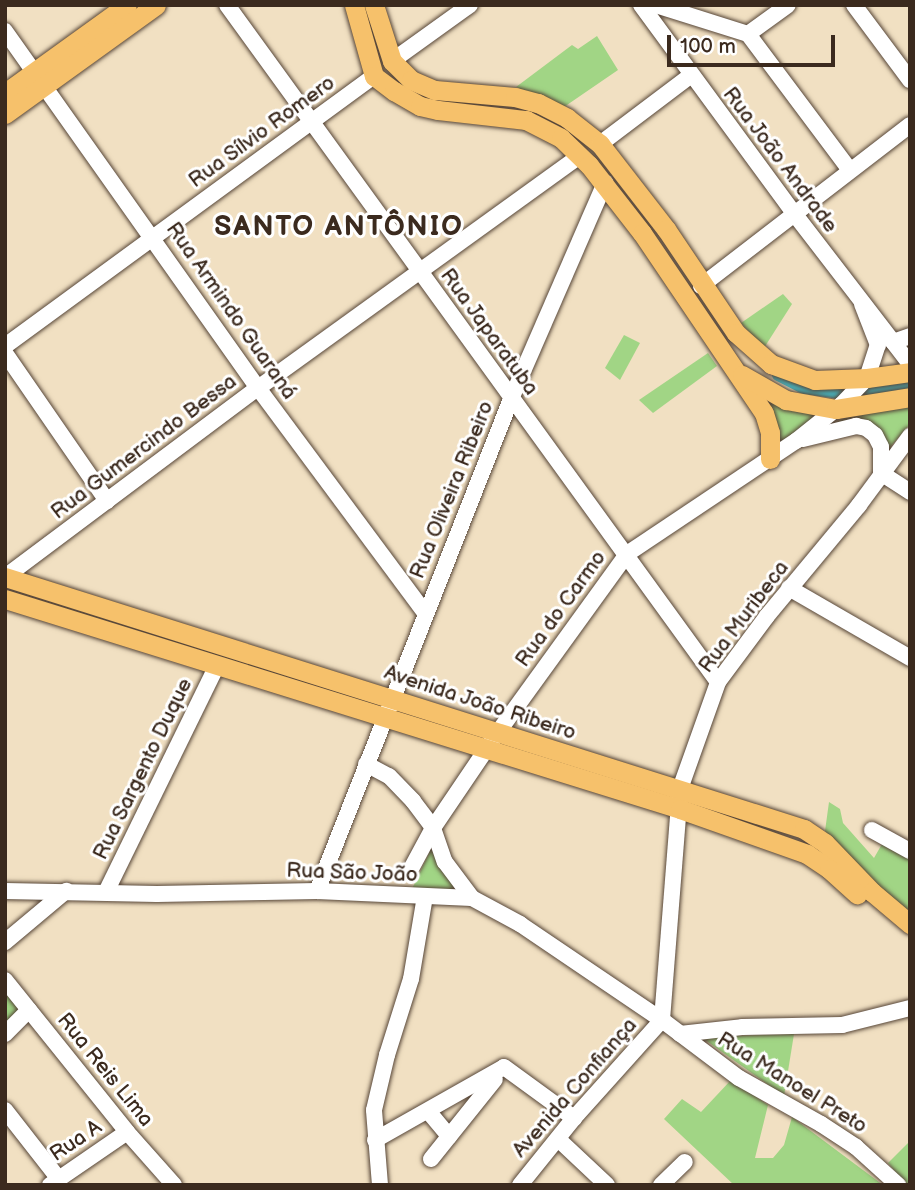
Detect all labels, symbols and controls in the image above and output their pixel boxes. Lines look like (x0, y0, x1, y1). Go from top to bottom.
scale bar (670, 21, 838, 65)
text: 100 m (680, 34, 736, 59)
street label: Rua Sílvio Romero (184, 70, 340, 194)
street label: Rua João Andrade (717, 82, 843, 238)
district label: SANTO ANTÔNIO (216, 210, 462, 244)
street label: Rua Armindo Guaraná (160, 218, 302, 404)
street label: Rua Japaratuba (434, 263, 544, 401)
street label: Rua Gumercindo Bessa (46, 369, 242, 525)
street label: Rua Oliveira Ribeiro (405, 398, 499, 582)
street label: Rua do Carmo (510, 546, 612, 672)
street label: Rua Muribeca (694, 556, 794, 678)
street label: Avenida João Ribeiro (380, 660, 580, 746)
street label: Rua Sargento Duque (88, 674, 198, 864)
street label: Rua São João (285, 858, 419, 888)
street label: Rua Reis Lima (52, 1008, 158, 1132)
street label: Avenida Confiança (508, 1013, 642, 1163)
street label: Rua Manoel Preto (713, 1027, 871, 1139)
street label: Rua A (45, 1115, 107, 1167)

